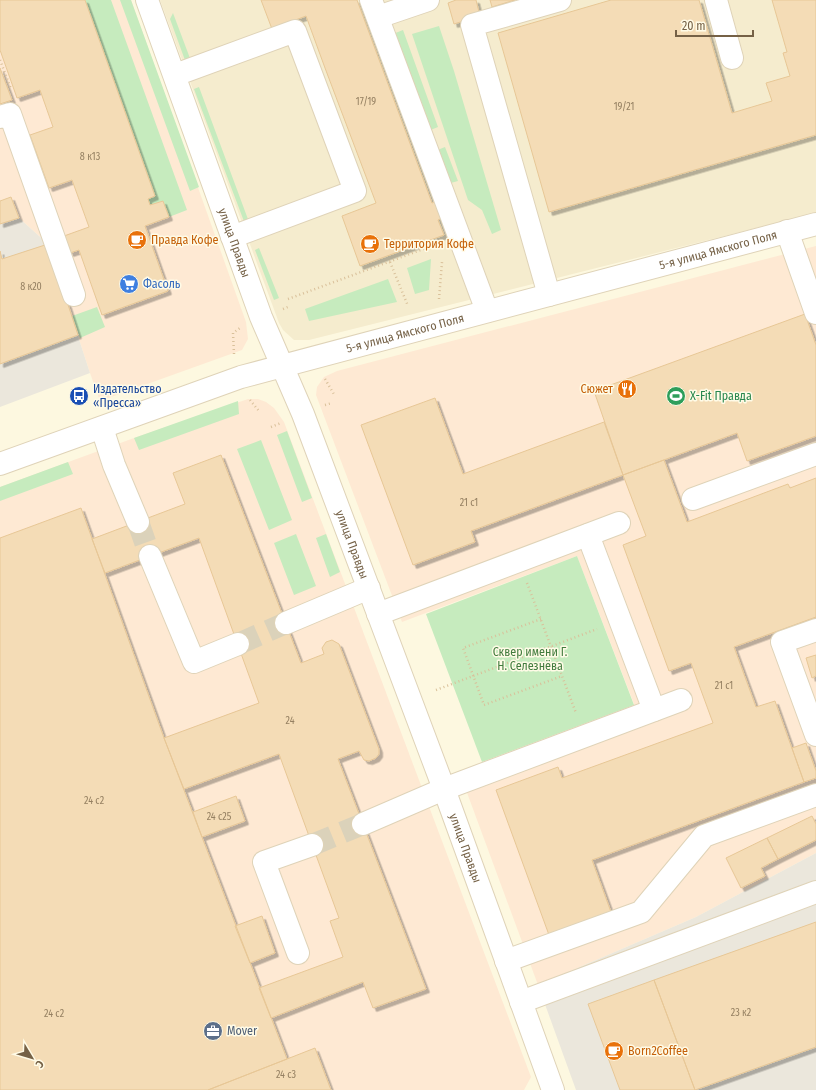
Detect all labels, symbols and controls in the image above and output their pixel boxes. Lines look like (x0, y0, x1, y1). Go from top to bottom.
scale bar (676, 12, 753, 38)
text: 20 m (682, 19, 706, 33)
house number: 17/19 (356, 96, 376, 108)
house number: 19/21 (614, 101, 634, 113)
house number: 8 к13 (80, 151, 101, 163)
street label: улица Правды (215, 206, 253, 279)
street label: 5-я улица Ямского Поля (658, 228, 779, 272)
cafe icon: Правда Кофе (126, 229, 148, 251)
place label: Правда Кофе (151, 233, 218, 247)
cafe icon: Территория Кофе (359, 233, 381, 255)
place label: Территория Кофе (384, 237, 474, 251)
supermarket icon: Фасоль (118, 273, 140, 295)
place label: Фасоль (143, 277, 181, 291)
house number: 8 к20 (20, 281, 42, 293)
street label: 5-я улица Ямского Поля (345, 311, 466, 356)
restaurant icon: Сюжет (616, 378, 638, 400)
place label: Издательство «Пресса» (93, 382, 162, 410)
place label: Сюжет (581, 382, 613, 396)
bus stop icon: Издательство «Пресса» (68, 385, 90, 407)
sports icon: X-Fit Правда (665, 385, 687, 407)
place label: X-Fit Правда (690, 389, 752, 403)
house number: 21 с1 (460, 497, 478, 509)
street label: улица Правды (333, 508, 371, 581)
park label: Сквер имени Г. Н. Селезнёва (493, 645, 568, 673)
house number: 21 с1 (715, 680, 733, 692)
house number: 24 (285, 715, 295, 727)
house number: 24 с2 (84, 795, 105, 807)
house number: 24 с25 (207, 811, 232, 823)
street label: улица Правды (446, 812, 484, 884)
house number: 23 к2 (731, 1007, 752, 1019)
house number: 24 с2 (44, 1008, 65, 1020)
office icon: Mover (202, 1020, 224, 1042)
place label: Mover (227, 1024, 258, 1038)
north arrow (12, 1038, 52, 1078)
cafe icon: Born2Coffee (603, 1040, 625, 1062)
place label: Born2Coffee (628, 1044, 688, 1058)
text: С (32, 1058, 46, 1070)
house number: 24 с3 (276, 1069, 297, 1081)

